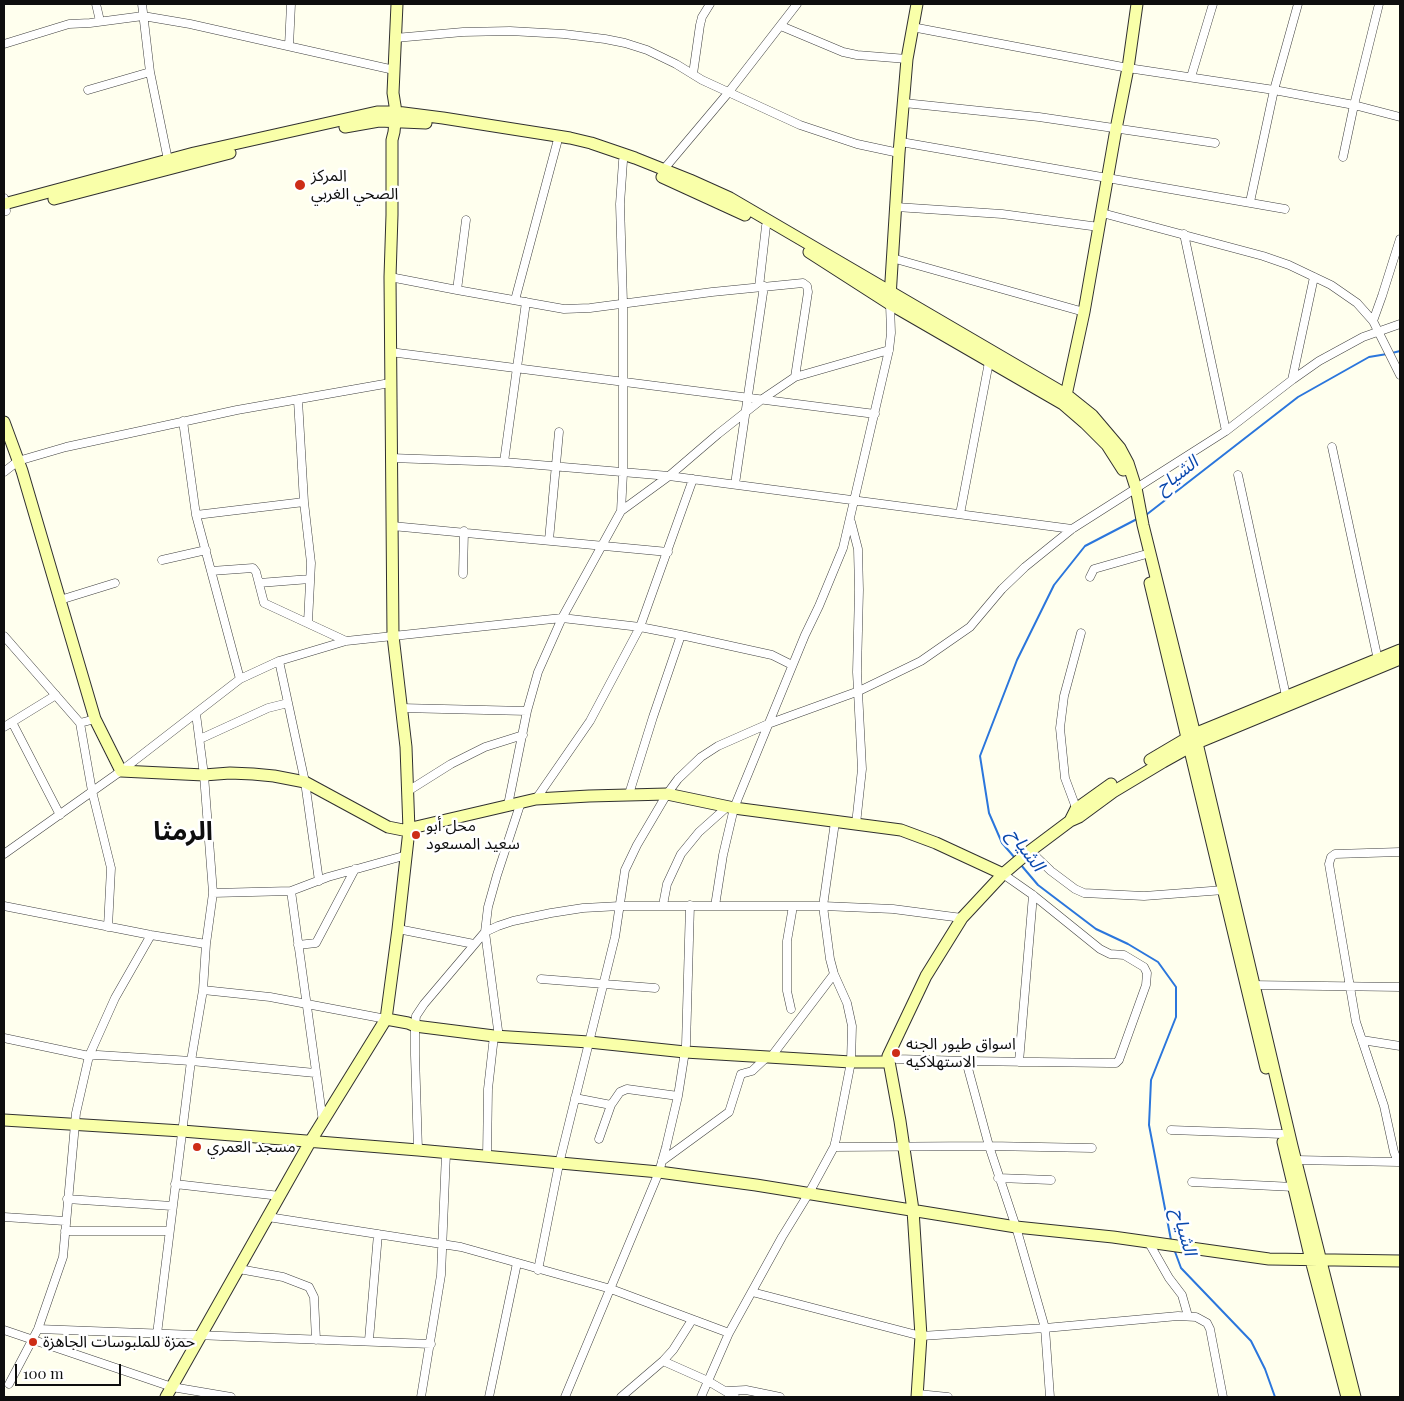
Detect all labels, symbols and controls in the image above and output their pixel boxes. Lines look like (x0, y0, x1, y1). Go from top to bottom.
place label: المركز الصحي الغربي (311, 166, 398, 204)
marker: المركز الصحي الغربي (293, 178, 307, 192)
water label: الشياح (1152, 452, 1202, 498)
district label: الرمثا (153, 816, 213, 848)
place label: محل أبو سعيد المسعود (426, 816, 520, 854)
water label: الشياح (1003, 824, 1049, 876)
marker: محل أبو سعيد المسعود (410, 829, 422, 841)
place label: اسواق طيور الجنه الاستهلاكيه (906, 1034, 1016, 1072)
marker: اسواق طيور الجنه الاستهلاكيه (890, 1047, 902, 1059)
place label: مسجد العمري (207, 1137, 296, 1157)
marker: مسجد العمري (191, 1141, 203, 1153)
water label: الشياح (1167, 1206, 1201, 1258)
place label: حمزة للملبوسات الجاهزة (43, 1332, 195, 1352)
marker: حمزة للملبوسات الجاهزة (27, 1336, 39, 1348)
scale bar (18, 1354, 124, 1386)
text: 100 m (23, 1363, 64, 1383)

